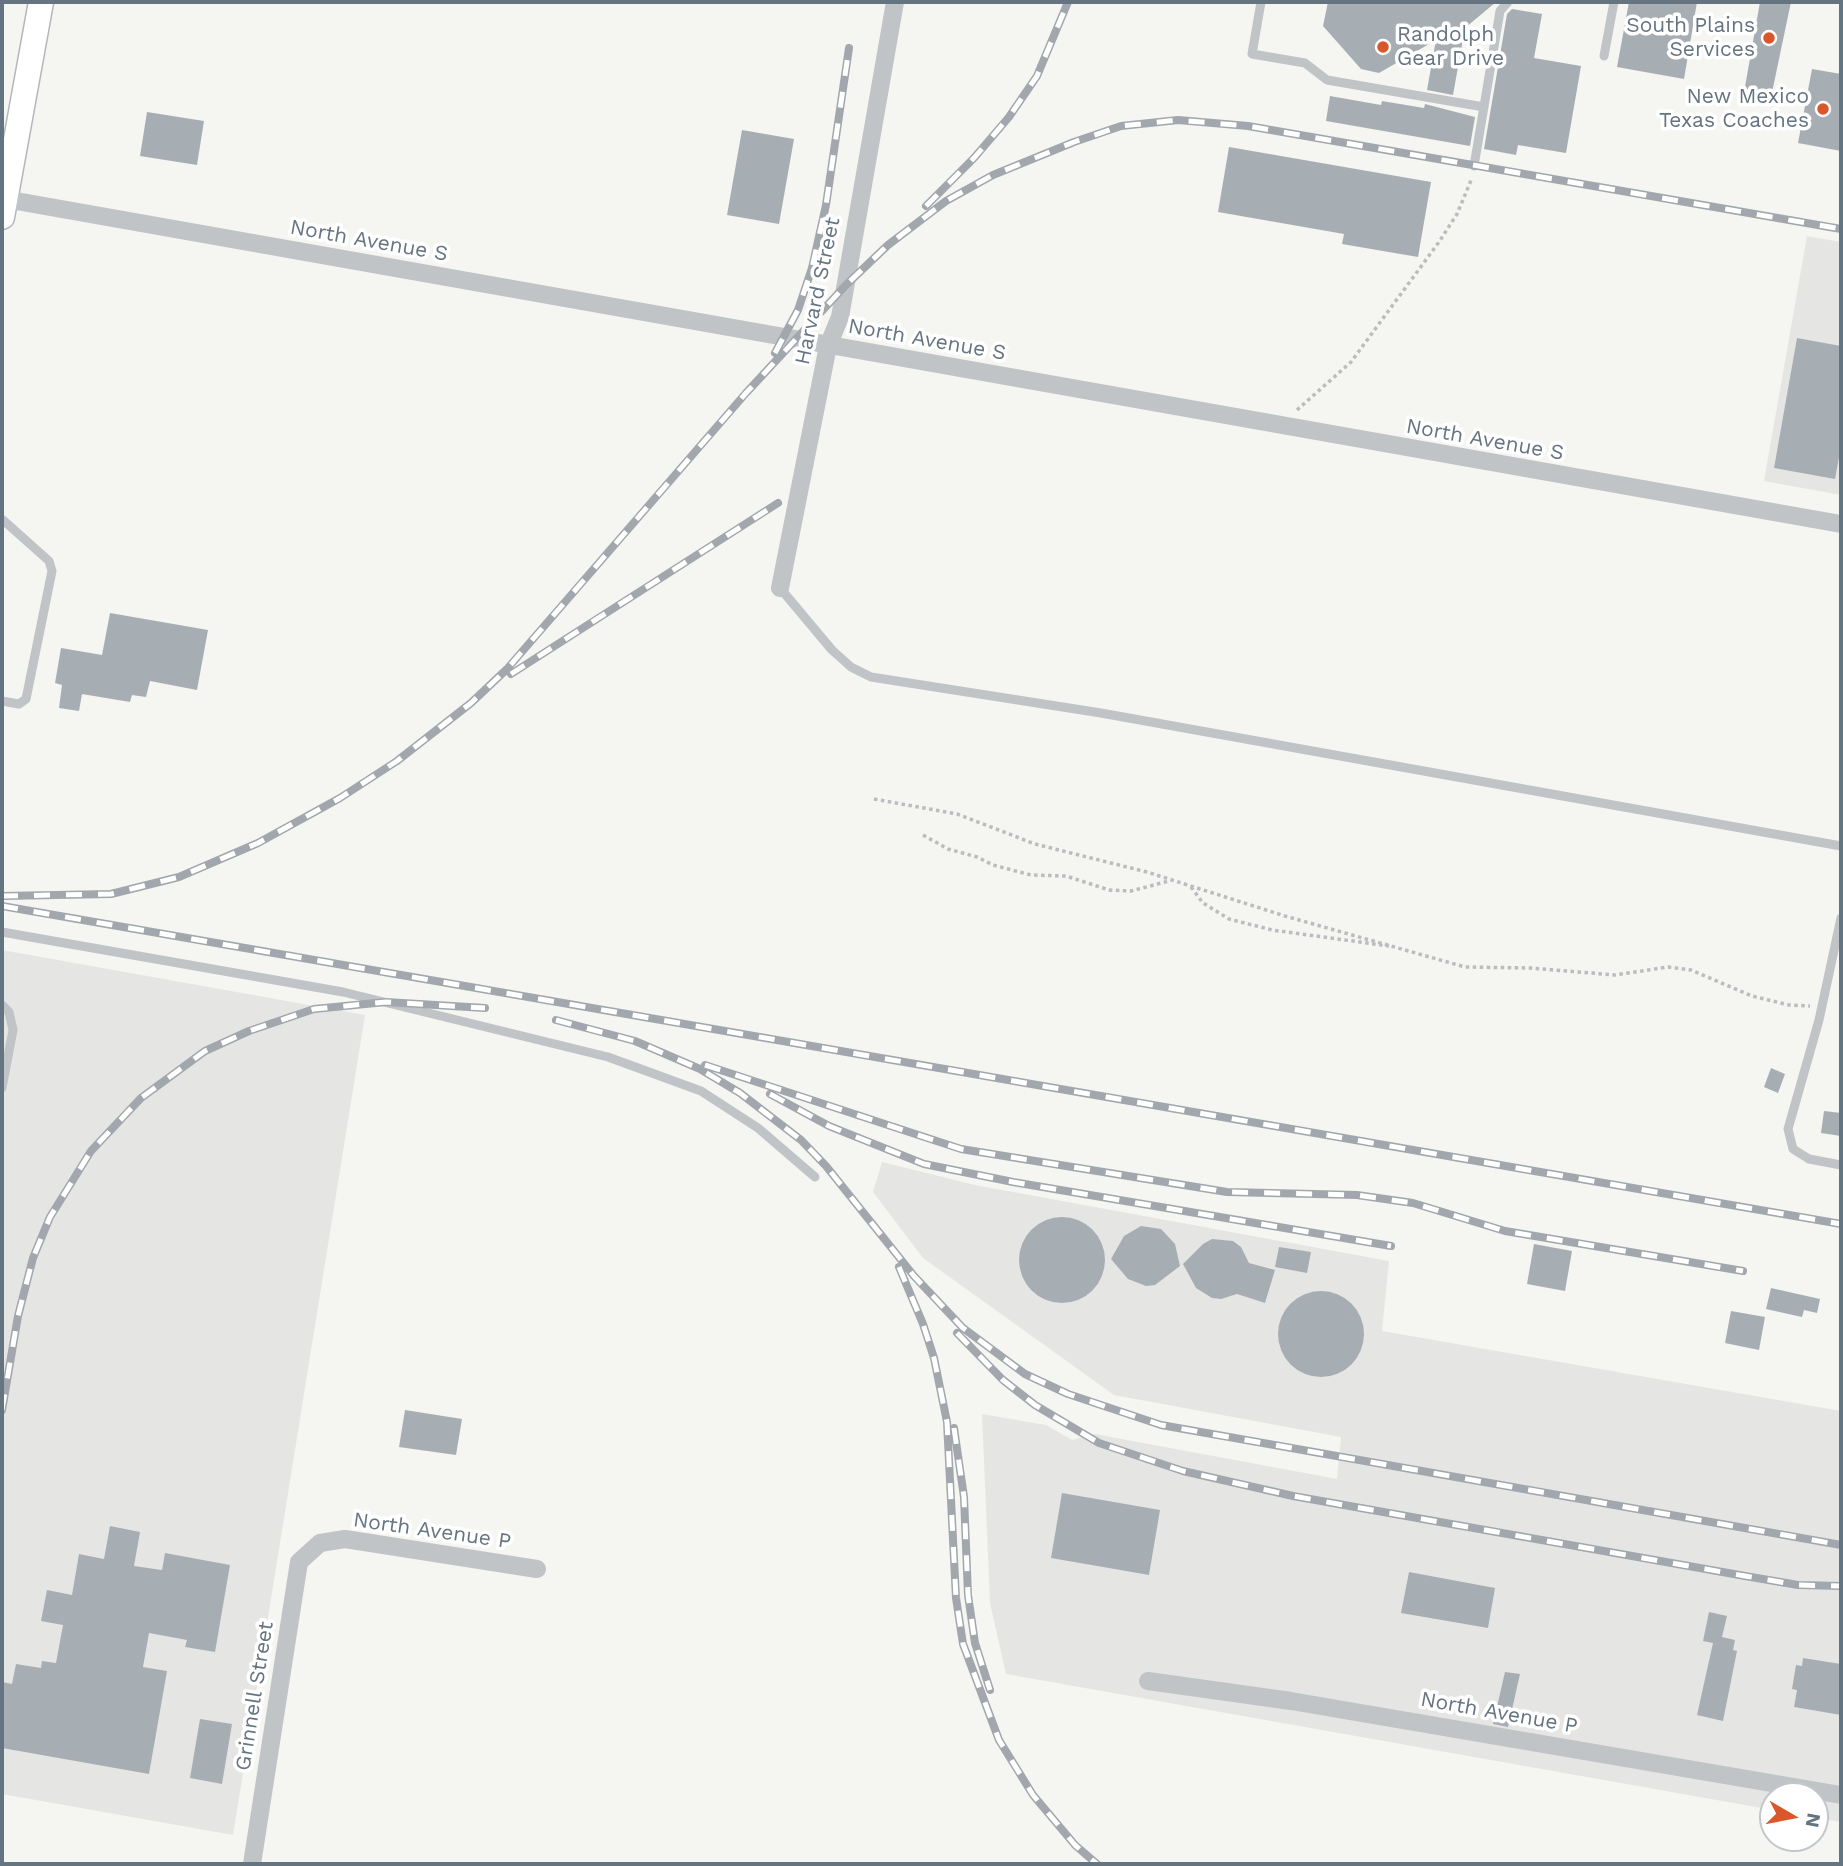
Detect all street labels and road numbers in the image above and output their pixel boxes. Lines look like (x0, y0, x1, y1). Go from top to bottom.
street label: North Avenue S (288, 215, 450, 267)
street label: Harvard Street (790, 215, 846, 367)
street label: North Avenue S (846, 314, 1008, 366)
street label: North Avenue S (1404, 414, 1566, 466)
street label: North Avenue P (352, 1507, 512, 1555)
street label: Grinnell Street (231, 1620, 279, 1772)
street label: North Avenue P (1419, 1687, 1579, 1739)

